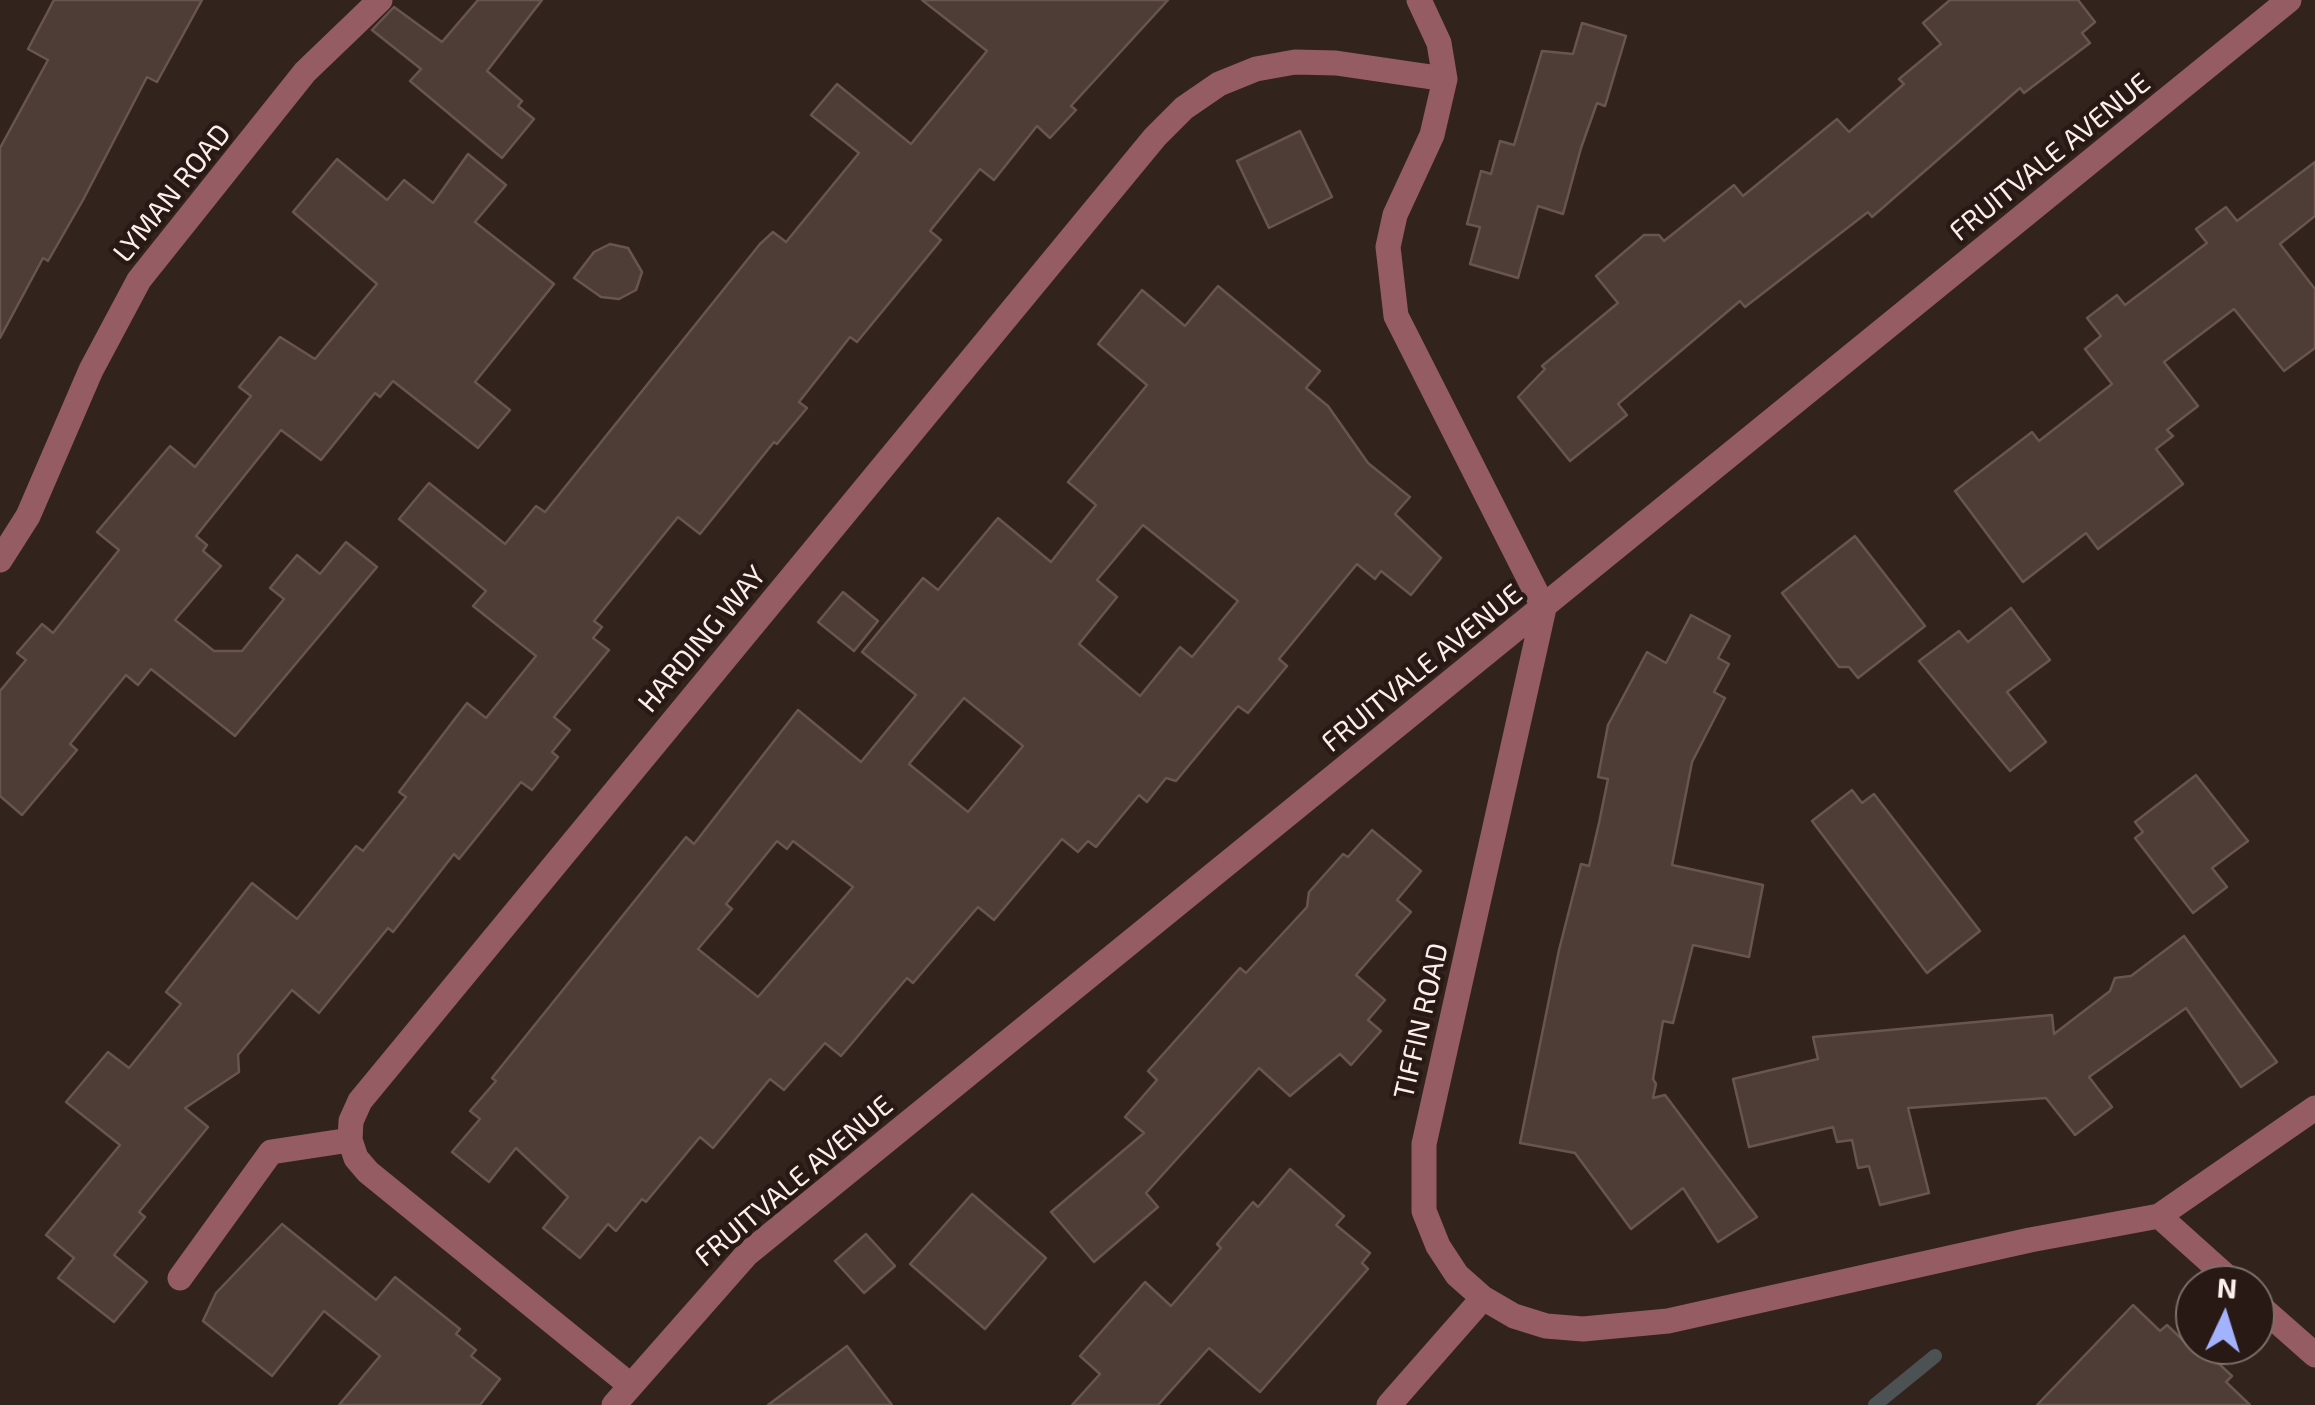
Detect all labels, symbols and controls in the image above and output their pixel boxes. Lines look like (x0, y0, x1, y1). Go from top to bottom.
street label: FRUITVALE AVENUE (1943, 66, 2157, 248)
street label: LYMAN ROAD (106, 117, 238, 269)
street label: HARDING WAY (631, 559, 773, 719)
street label: FRUITVALE AVENUE (1315, 577, 1529, 759)
street label: TIFFIN ROAD (1387, 940, 1455, 1102)
street label: FRUITVALE AVENUE (688, 1089, 900, 1273)
north arrow (2175, 1265, 2275, 1365)
text: N (2216, 1269, 2238, 1305)

